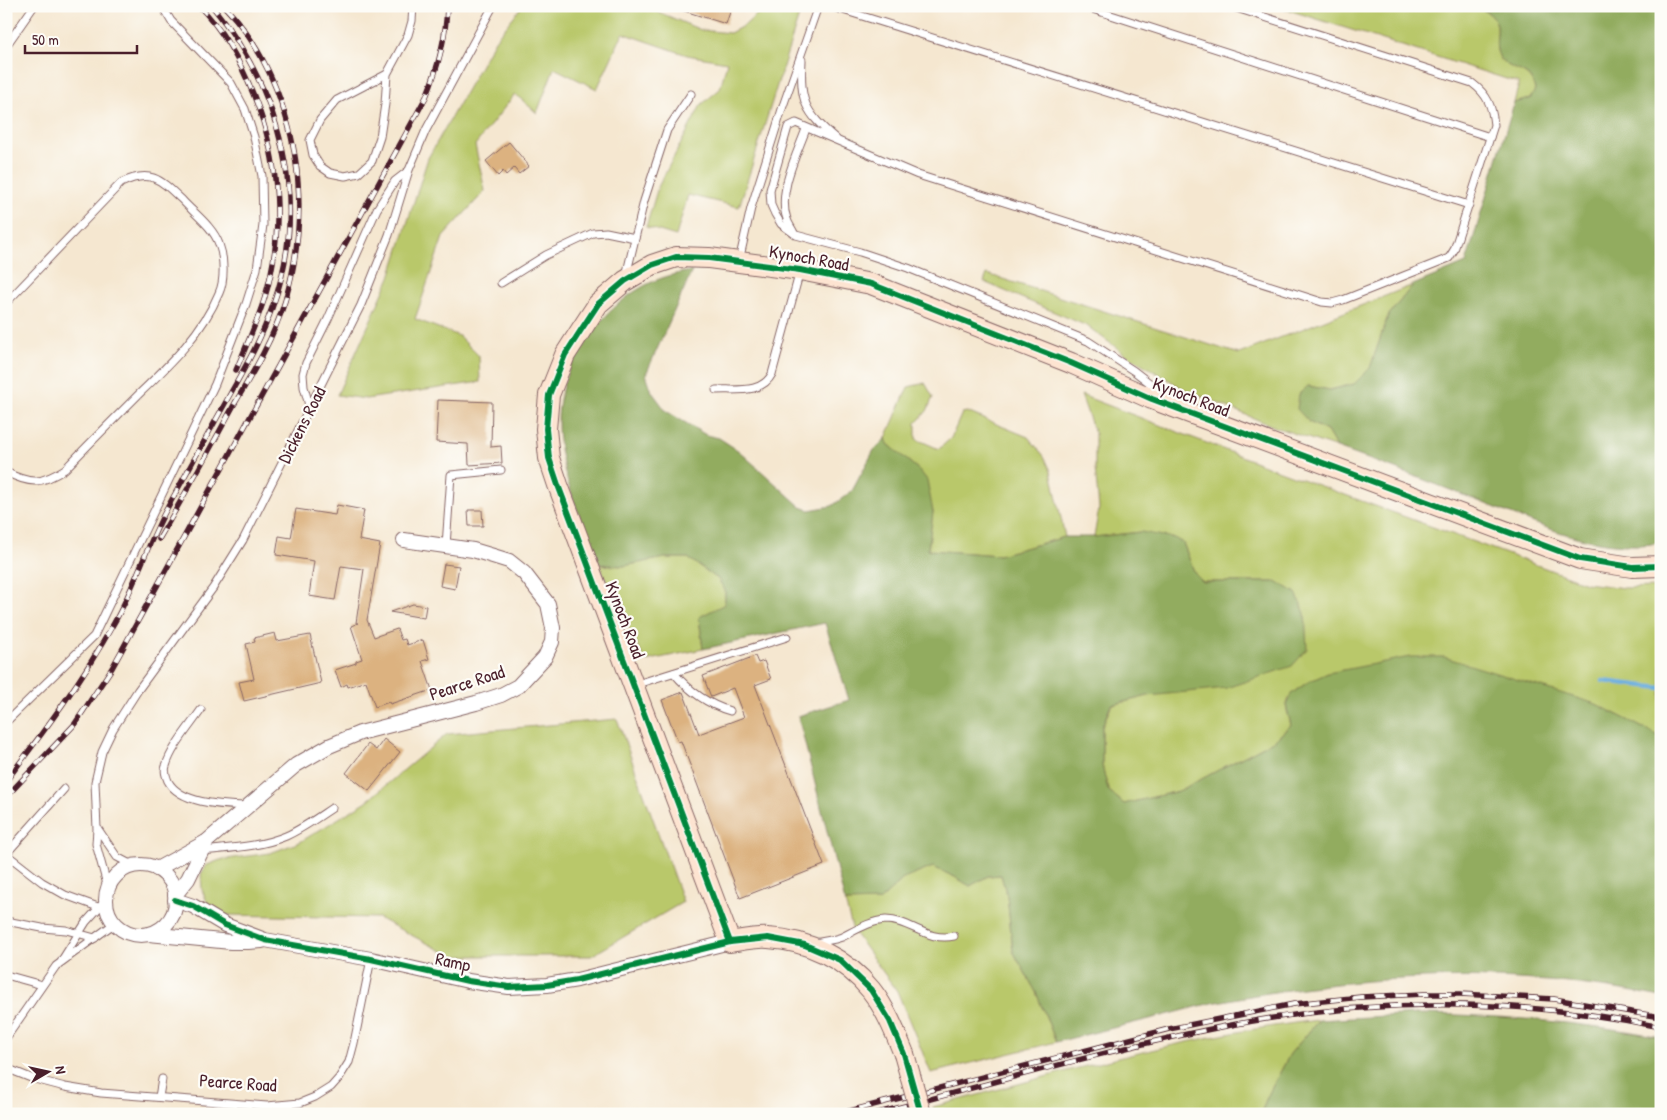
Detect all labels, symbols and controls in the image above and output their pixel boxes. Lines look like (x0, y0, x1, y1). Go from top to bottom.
scale bar (25, 22, 138, 54)
text: 50 m (32, 29, 59, 50)
street label: Kynoch Road (767, 238, 851, 277)
street label: Kynoch Road (1149, 370, 1233, 423)
street label: Dickens Road (272, 382, 332, 467)
street label: Kynoch Road (599, 578, 652, 662)
street label: Pearce Road (426, 659, 508, 706)
street label: Ramp (433, 946, 473, 977)
north arrow (22, 1048, 72, 1098)
text: N (51, 1065, 71, 1076)
street label: Pearce Road (198, 1067, 278, 1098)

